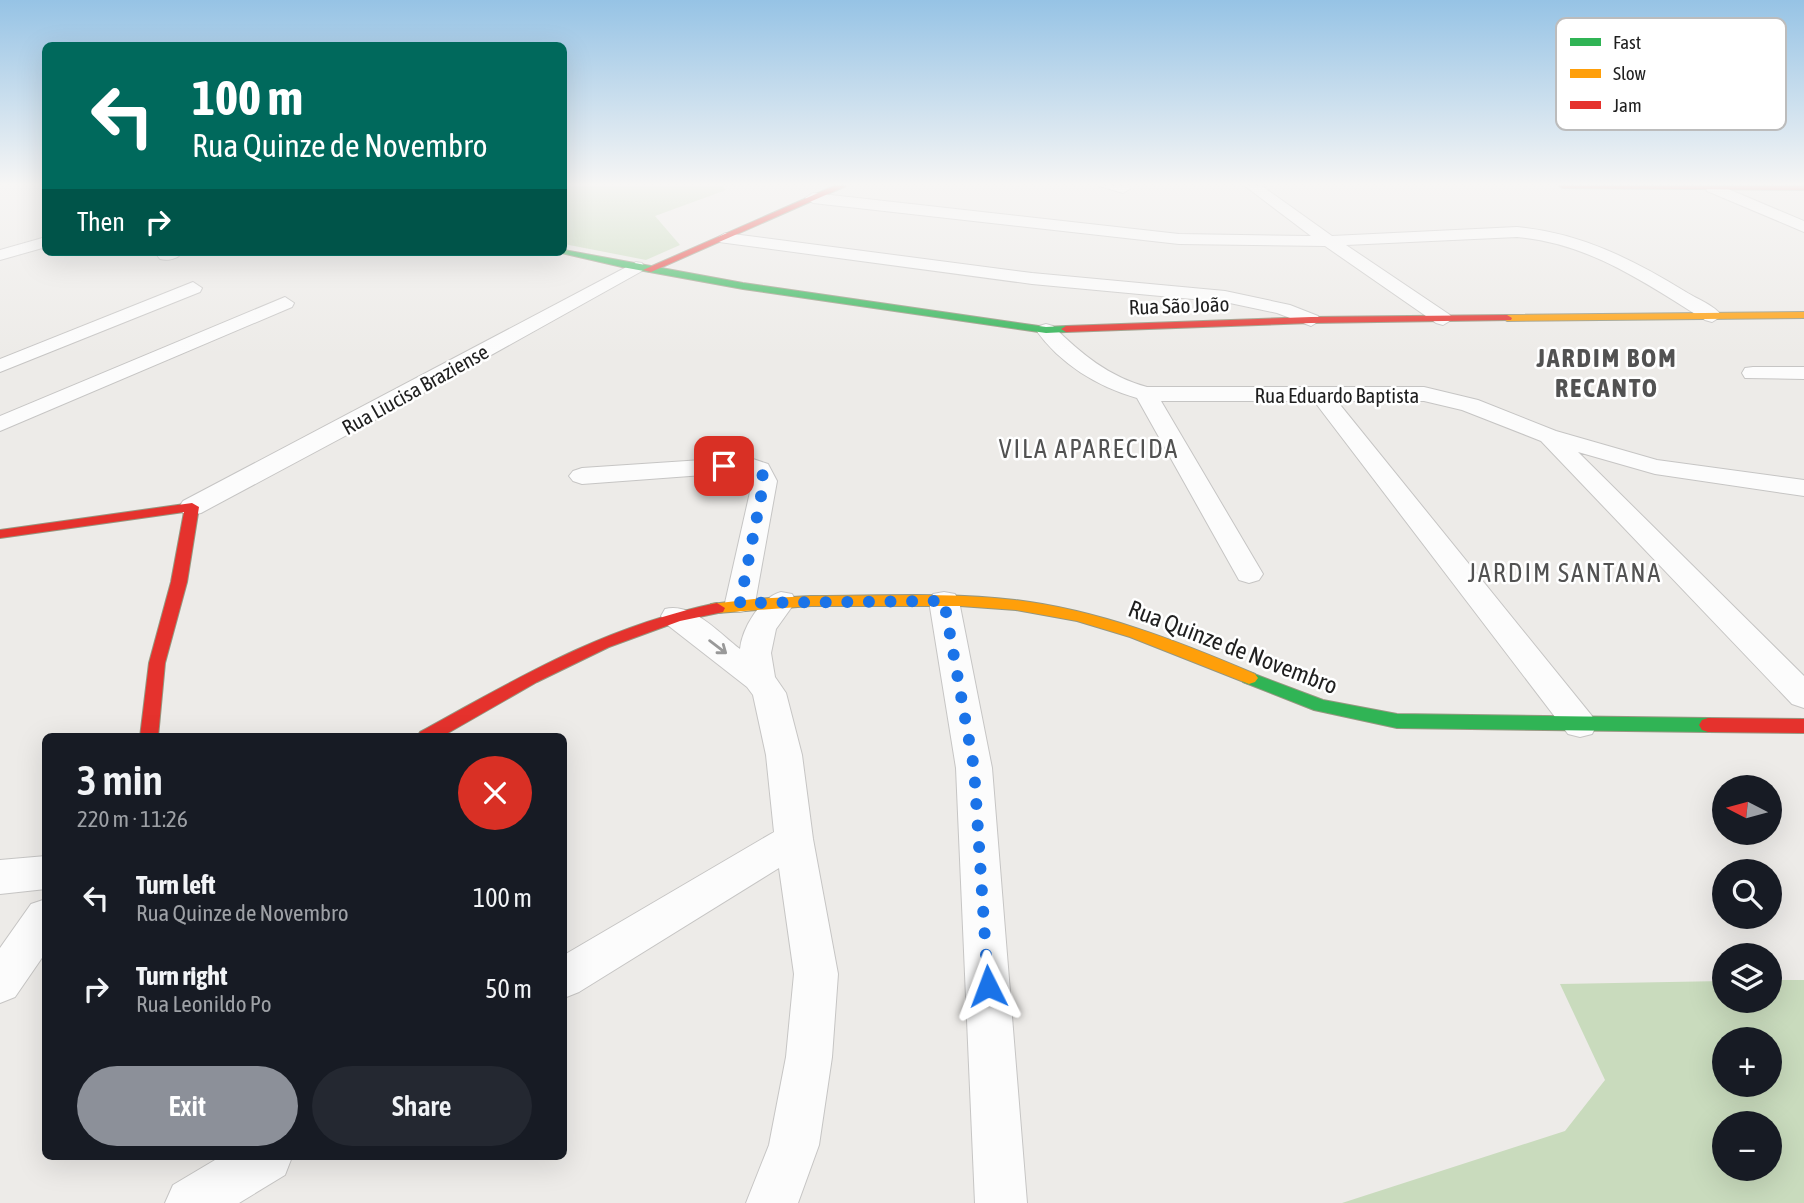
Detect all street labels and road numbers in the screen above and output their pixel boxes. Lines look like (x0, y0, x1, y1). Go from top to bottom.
street label: Rua São João (1128, 291, 1230, 319)
street label: Rua Liucisa Braziense (338, 339, 492, 439)
street label: Rua Eduardo Baptista (1255, 383, 1419, 407)
street label: Rua Quinze de Novembro (1125, 595, 1341, 699)

